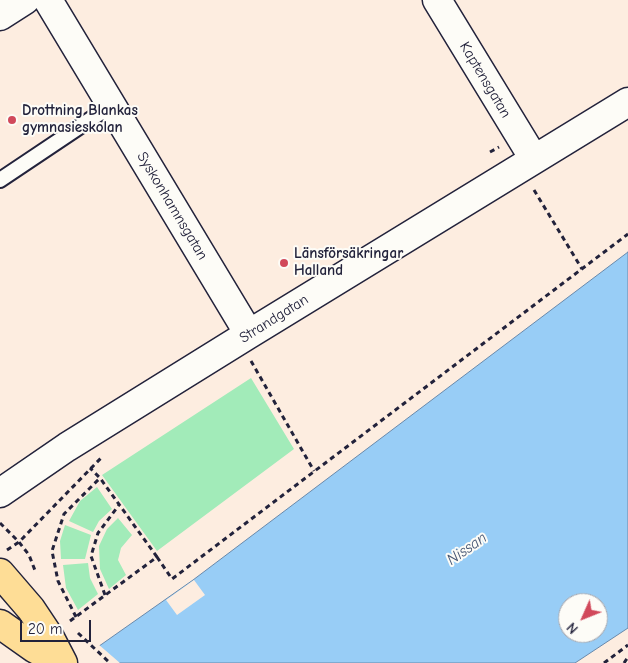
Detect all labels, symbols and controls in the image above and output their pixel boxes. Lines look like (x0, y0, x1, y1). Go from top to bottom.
street label: Kaptensgatan (455, 39, 515, 121)
place label: Drottning Blankas gymnasieskolan (22, 102, 138, 137)
marker: Drottning Blankas gymnasieskolan (6, 114, 18, 126)
street label: Syskonhamnsgatan (133, 149, 211, 263)
place label: Länsförsäkringar Halland (294, 245, 403, 280)
marker: Länsförsäkringar Halland (278, 257, 290, 269)
street label: Strandgatan (236, 291, 312, 347)
water label: Nissan (443, 528, 491, 570)
north arrow (558, 593, 608, 643)
scale bar (22, 610, 94, 642)
text: N (563, 619, 582, 637)
text: 20 m (28, 620, 62, 638)

